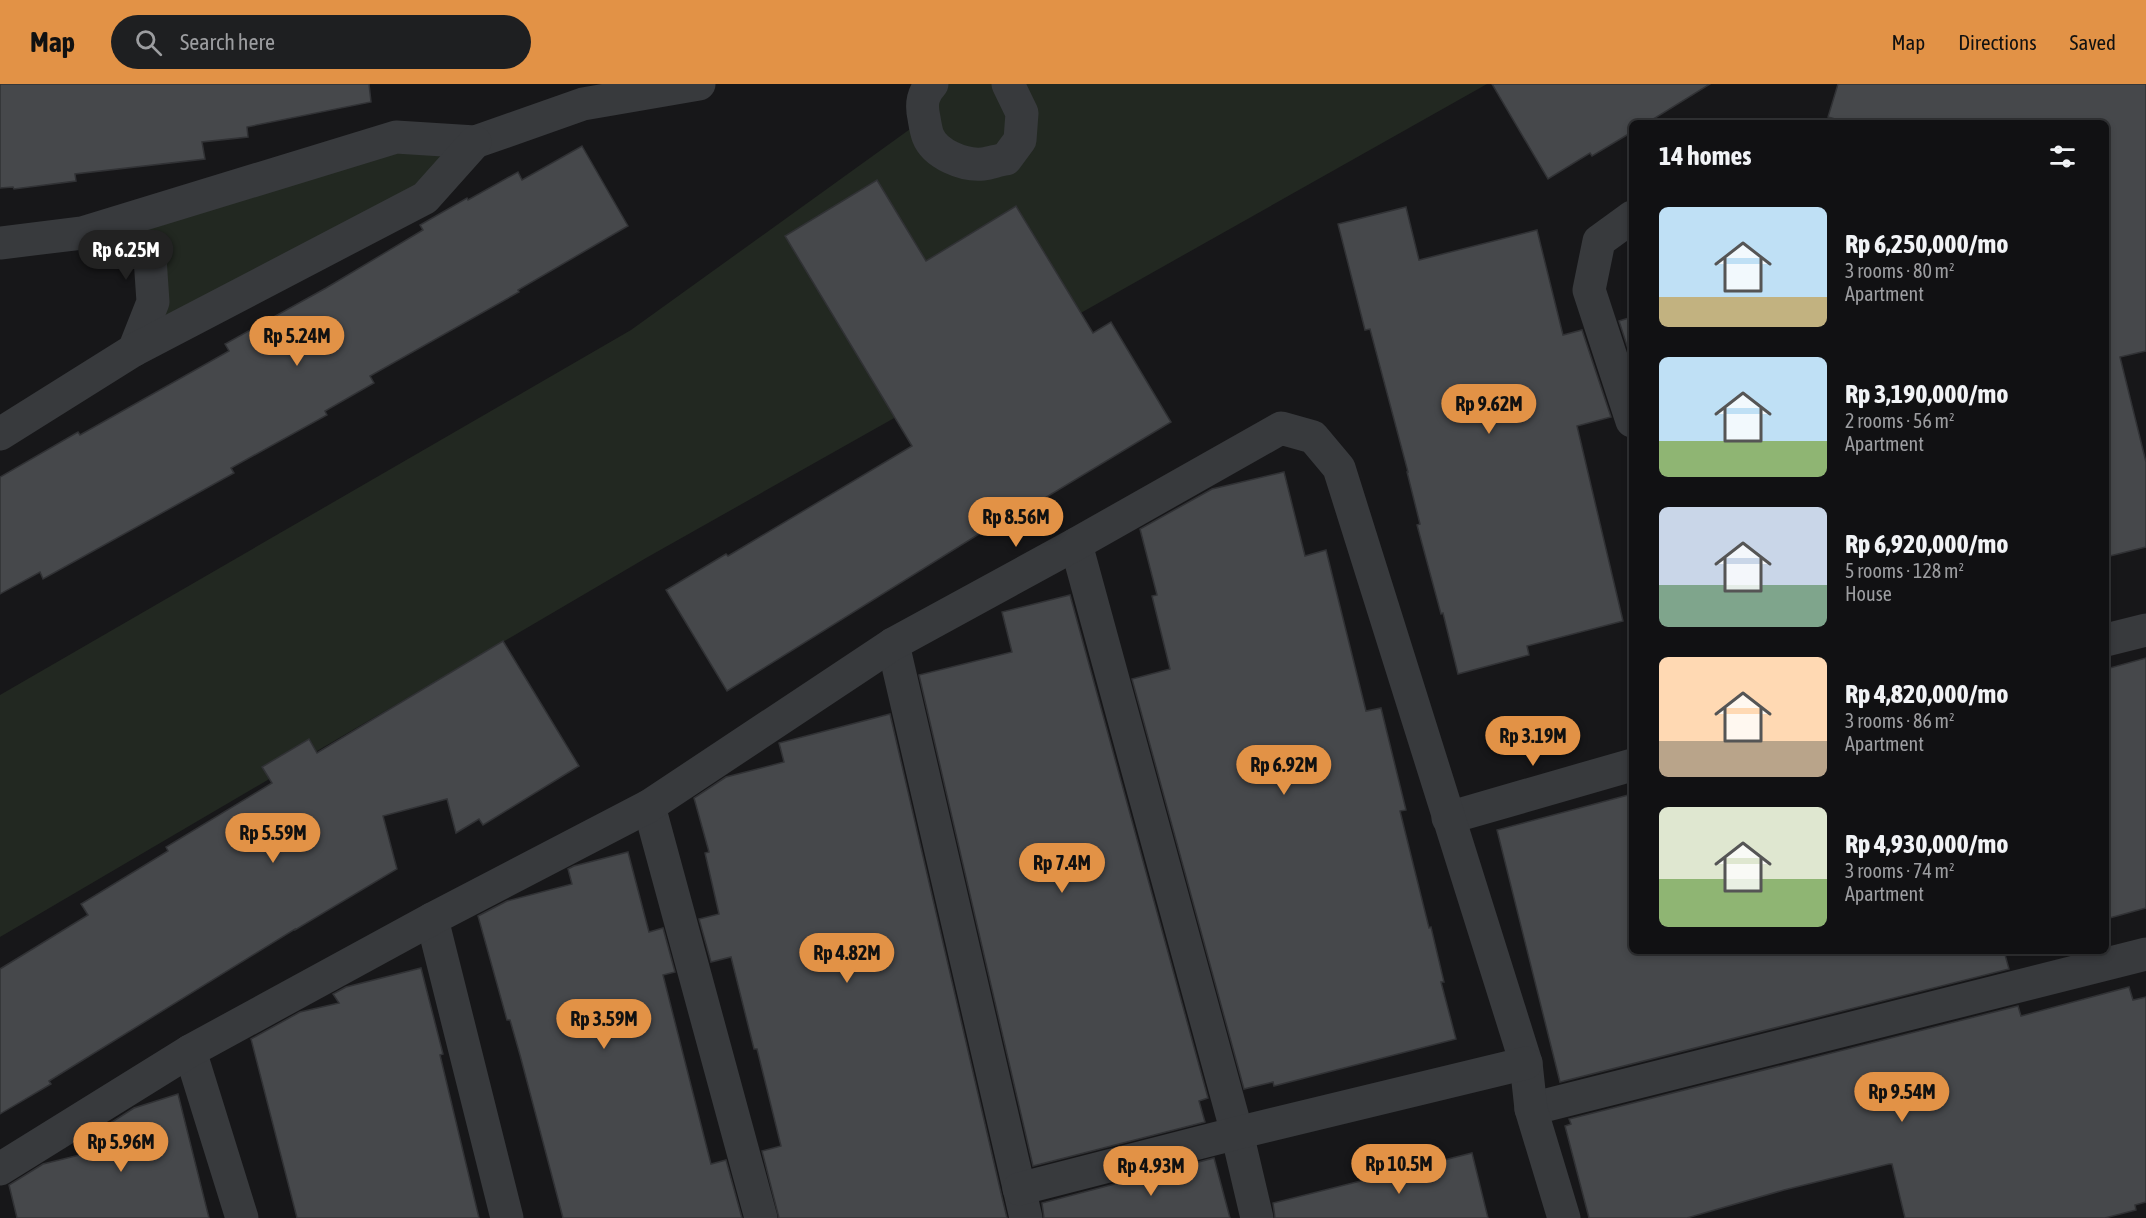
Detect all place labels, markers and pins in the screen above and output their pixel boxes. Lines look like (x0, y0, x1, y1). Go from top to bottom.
pin: Rp 6.25M (64, 230, 188, 281)
pin: Rp 5.24M (235, 316, 359, 367)
pin: Rp 9.62M (1427, 384, 1551, 435)
pin: Rp 8.56M (954, 497, 1078, 548)
pin: Rp 3.19M (1471, 716, 1595, 767)
pin: Rp 6.92M (1222, 745, 1346, 796)
pin: Rp 5.59M (211, 813, 335, 864)
pin: Rp 7.4M (1007, 843, 1117, 894)
pin: Rp 4.82M (785, 933, 909, 984)
pin: Rp 3.59M (542, 999, 666, 1050)
pin: Rp 9.54M (1840, 1072, 1964, 1123)
pin: Rp 5.96M (59, 1122, 183, 1173)
pin: Rp 10.5M (1337, 1144, 1461, 1195)
pin: Rp 4.93M (1089, 1146, 1213, 1197)

